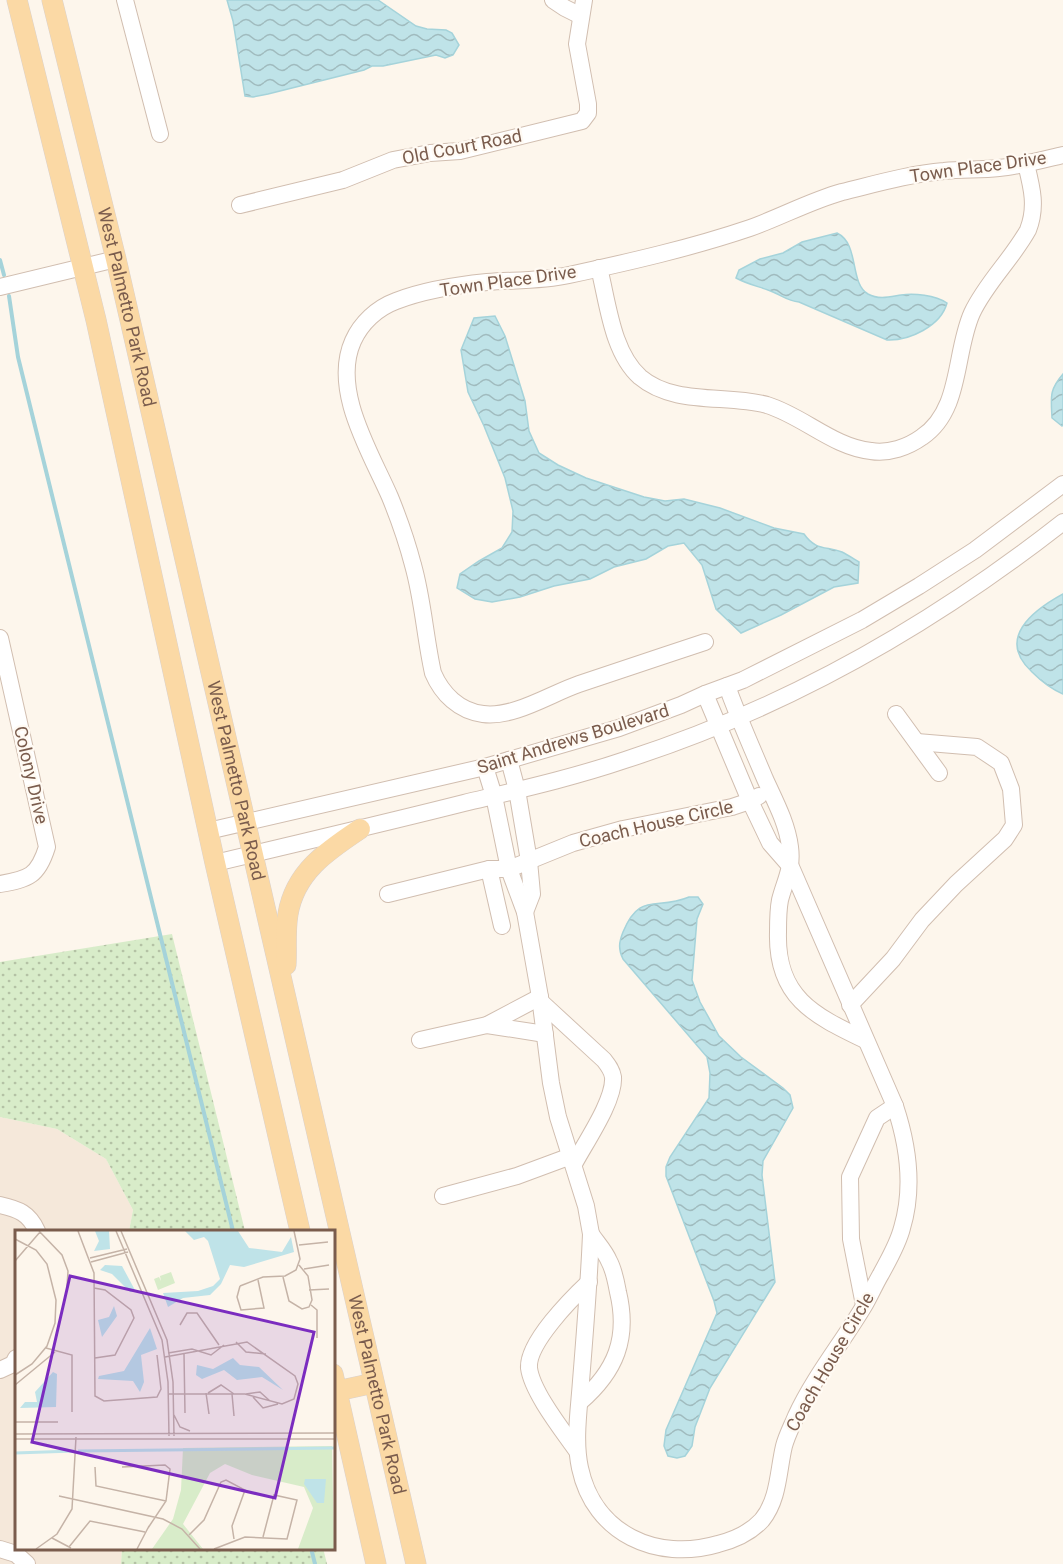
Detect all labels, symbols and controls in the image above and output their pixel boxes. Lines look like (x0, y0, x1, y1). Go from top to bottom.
street label: Old Court Road (400, 125, 524, 168)
street label: Town Place Drive (908, 147, 1047, 186)
street label: West Palmetto Park Road (94, 205, 161, 409)
street label: Town Place Drive (438, 261, 577, 300)
street label: West Palmetto Park Road (203, 679, 269, 882)
street label: Saint Andrews Boulevard (474, 699, 671, 778)
street label: Colony Drive (10, 724, 53, 826)
street label: Coach House Circle (577, 796, 735, 851)
inset map (15, 1230, 334, 1549)
street label: Coach House Circle (781, 1288, 878, 1435)
street label: West Palmetto Park Road (344, 1293, 411, 1496)

